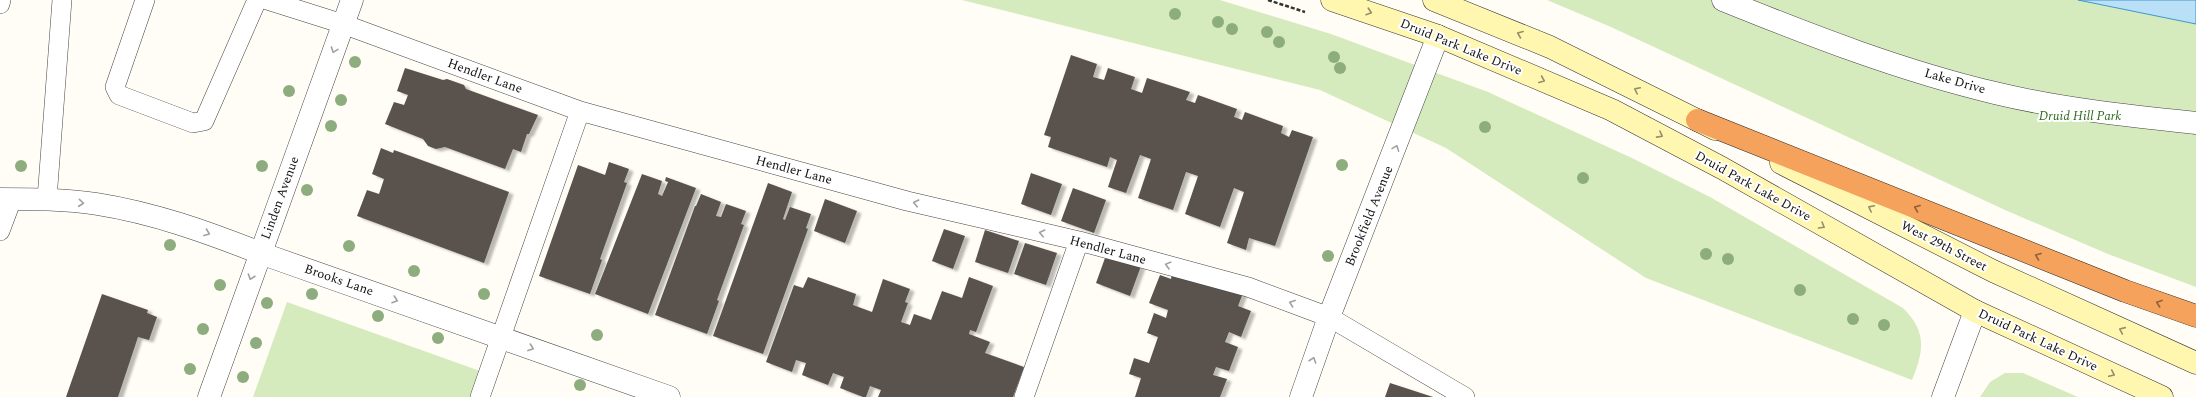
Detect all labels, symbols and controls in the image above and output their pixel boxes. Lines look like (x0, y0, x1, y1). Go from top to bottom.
one-way arrow (1366, 7, 1373, 16)
street label: Druid Park Lake Drive (1397, 13, 1525, 81)
one-way arrow (1516, 31, 1524, 39)
one-way arrow (330, 46, 338, 53)
street label: Hendler Lane (445, 53, 525, 99)
street label: Lake Drive (1922, 63, 1988, 99)
one-way arrow (1538, 75, 1546, 83)
one-way arrow (1634, 87, 1641, 95)
park label: Druid Hill Park (2039, 106, 2121, 126)
one-way arrow (1656, 130, 1663, 138)
one-way arrow (1391, 144, 1399, 151)
street label: Druid Park Lake Drive (1691, 146, 1815, 226)
street label: Hendler Lane (753, 150, 835, 190)
street label: Linden Avenue (256, 154, 304, 242)
street label: Brookfield Avenue (1340, 163, 1398, 269)
one-way arrow (78, 198, 84, 207)
one-way arrow (912, 199, 919, 207)
one-way arrow (1914, 204, 1921, 212)
one-way arrow (1867, 205, 1875, 213)
street label: West 29th Street (1897, 216, 1991, 277)
one-way arrow (1818, 221, 1825, 228)
one-way arrow (204, 228, 211, 236)
one-way arrow (1039, 229, 1045, 237)
street label: Hendler Lane (1067, 230, 1149, 270)
one-way arrow (2035, 252, 2042, 260)
street label: Brooks Lane (302, 259, 376, 301)
one-way arrow (1165, 262, 1171, 270)
one-way arrow (248, 274, 256, 281)
one-way arrow (392, 296, 399, 304)
one-way arrow (2156, 299, 2163, 308)
one-way arrow (1289, 300, 1296, 308)
street label: Druid Park Lake Drive (1975, 303, 2101, 377)
one-way arrow (2119, 327, 2127, 335)
one-way arrow (527, 343, 534, 352)
one-way arrow (1309, 357, 1317, 364)
one-way arrow (2108, 369, 2116, 377)

